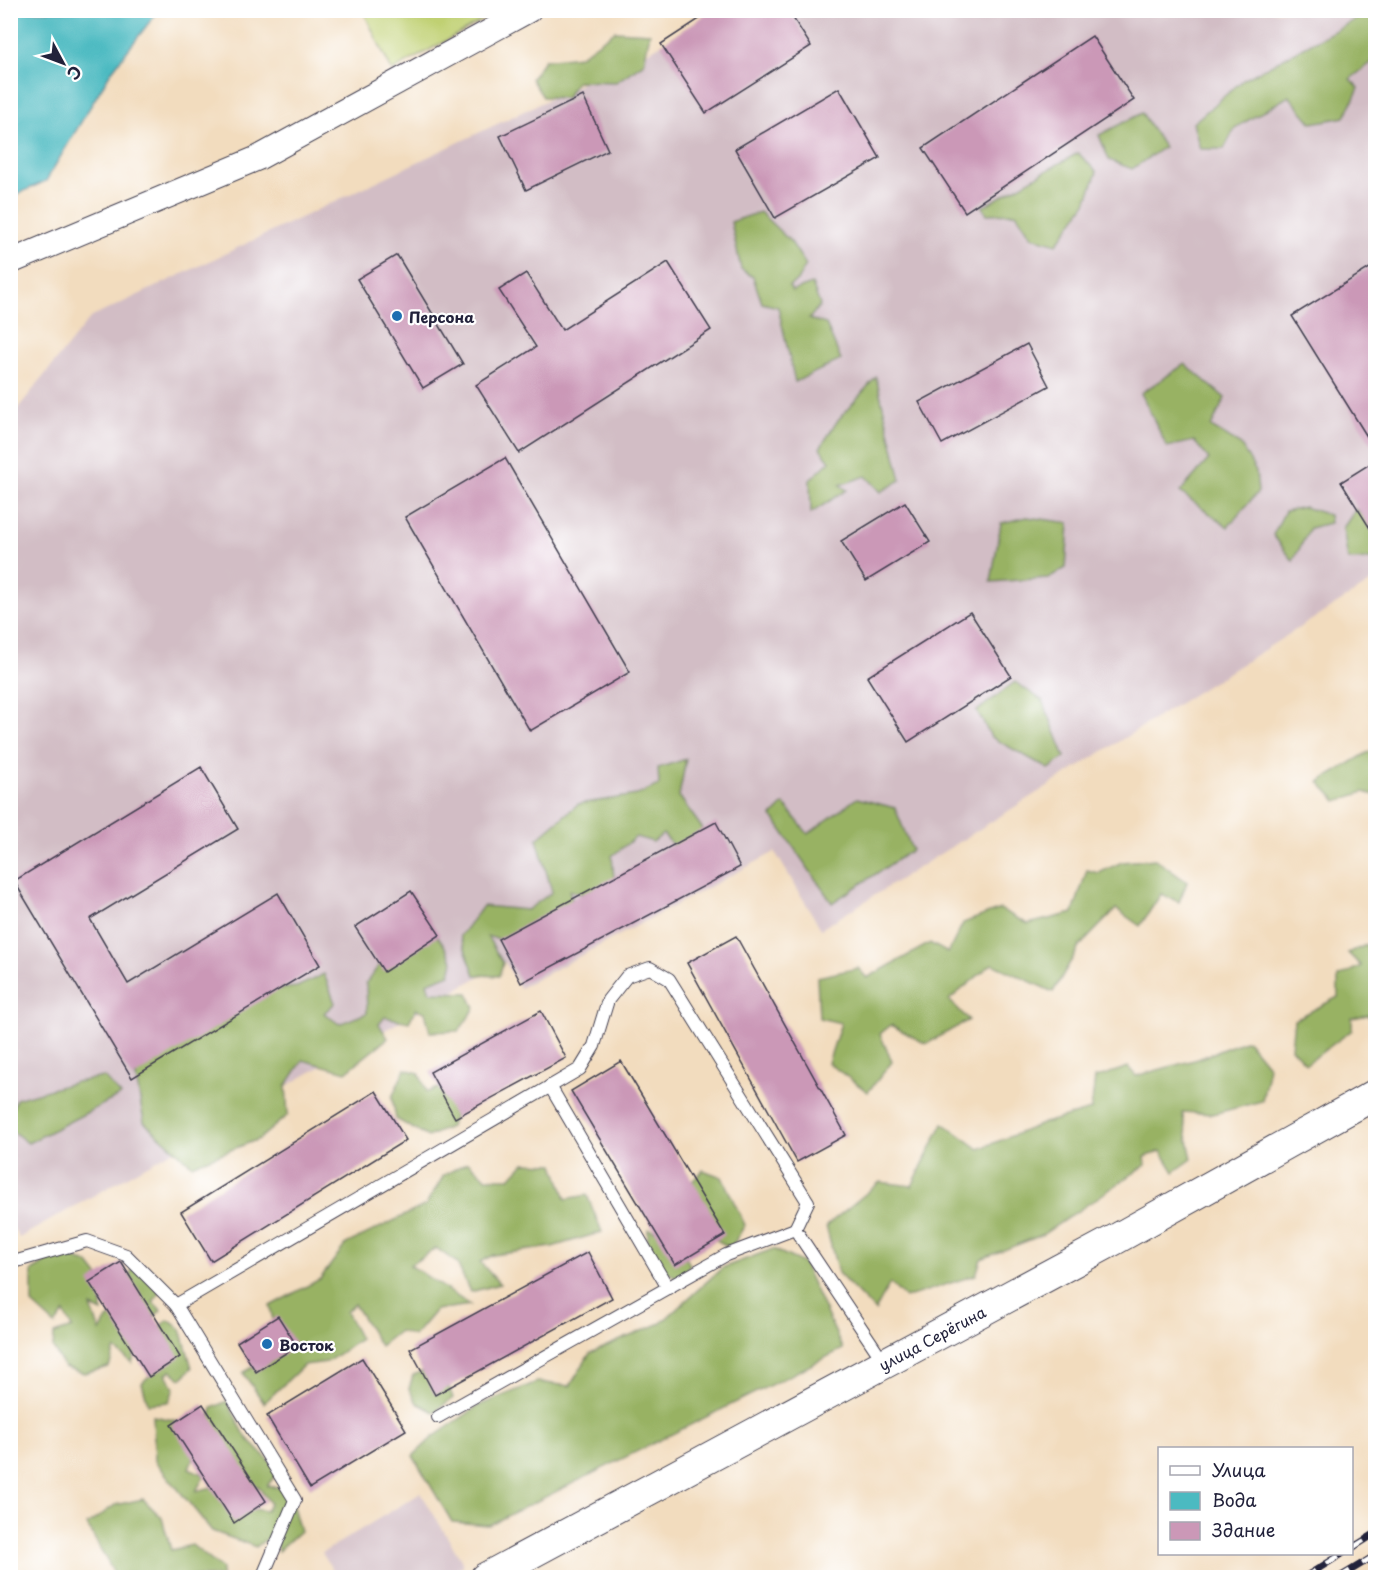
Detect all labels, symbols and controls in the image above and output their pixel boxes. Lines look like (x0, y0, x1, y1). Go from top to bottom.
north arrow (33, 33, 93, 93)
text: С (62, 61, 88, 86)
place label: Персона (409, 305, 474, 328)
marker: Персона (390, 309, 404, 323)
street label: улица Серёгина (874, 1300, 990, 1376)
place label: Восток (279, 1333, 334, 1356)
marker: Восток (260, 1337, 274, 1351)
legend (1158, 1447, 1353, 1555)
text: Улица (1212, 1456, 1266, 1483)
text: Вода (1212, 1486, 1257, 1513)
text: Здание (1212, 1516, 1275, 1543)

